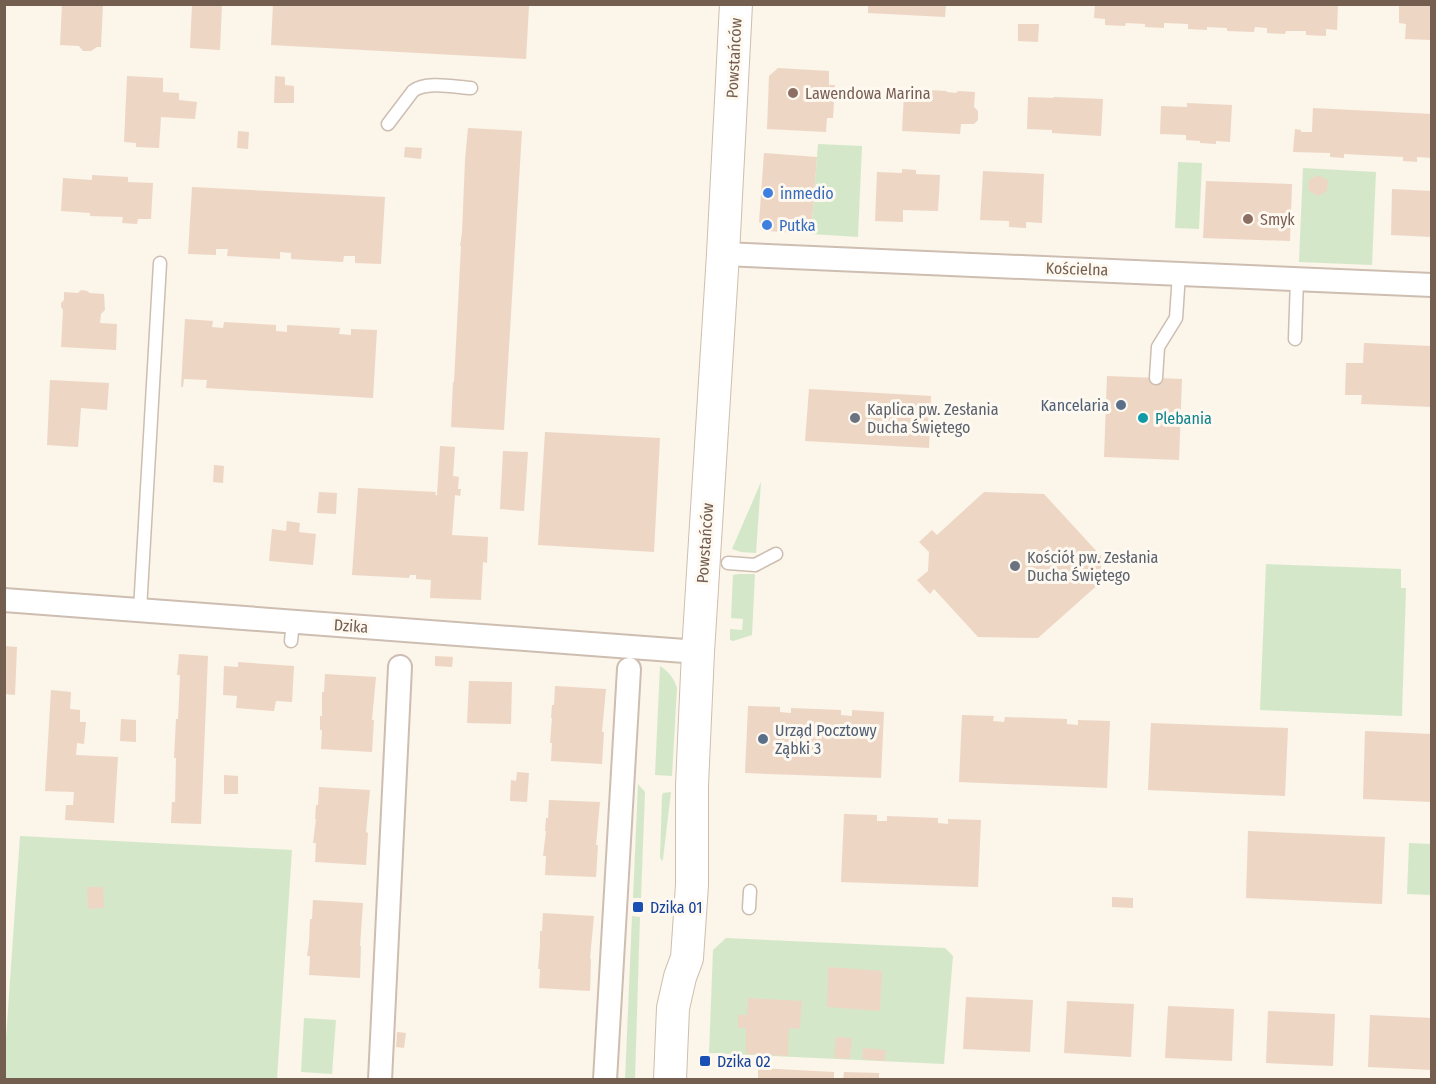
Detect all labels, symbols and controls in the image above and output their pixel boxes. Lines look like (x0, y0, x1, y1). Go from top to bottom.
street label: Powstańców (722, 17, 746, 99)
place label: Lawendowa Marina (805, 84, 931, 103)
marker: Lawendowa Marina (786, 86, 800, 100)
place label: inmedio (780, 184, 834, 203)
marker: inmedio (761, 186, 775, 200)
place label: Smyk (1260, 210, 1295, 229)
marker: Smyk (1241, 212, 1255, 226)
place label: Putka (779, 216, 816, 235)
marker: Putka (760, 218, 774, 232)
street label: Kościelna (1045, 258, 1109, 280)
place label: Kancelaria (1040, 396, 1109, 415)
marker: Kancelaria (1114, 398, 1128, 412)
place label: Kaplica pw. Zesłania Ducha Świętego (867, 400, 999, 437)
place label: Plebania (1155, 409, 1212, 428)
marker: Kaplica pw. Zesłania Ducha Świętego (848, 411, 862, 425)
marker: Plebania (1136, 411, 1150, 425)
street label: Powstańców (693, 502, 717, 584)
place label: Kościół pw. Zesłania Ducha Świętego (1027, 548, 1159, 585)
marker: Kościół pw. Zesłania Ducha Świętego (1008, 559, 1022, 573)
street label: Dzika (333, 615, 369, 637)
place label: Urząd Pocztowy Ząbki 3 (775, 721, 877, 759)
marker: Urząd Pocztowy Ząbki 3 (756, 732, 770, 746)
place label: Dzika 01 (650, 898, 702, 917)
marker: Dzika 01 (631, 900, 645, 914)
place label: Dzika 02 (717, 1052, 771, 1071)
marker: Dzika 02 (698, 1054, 712, 1068)

